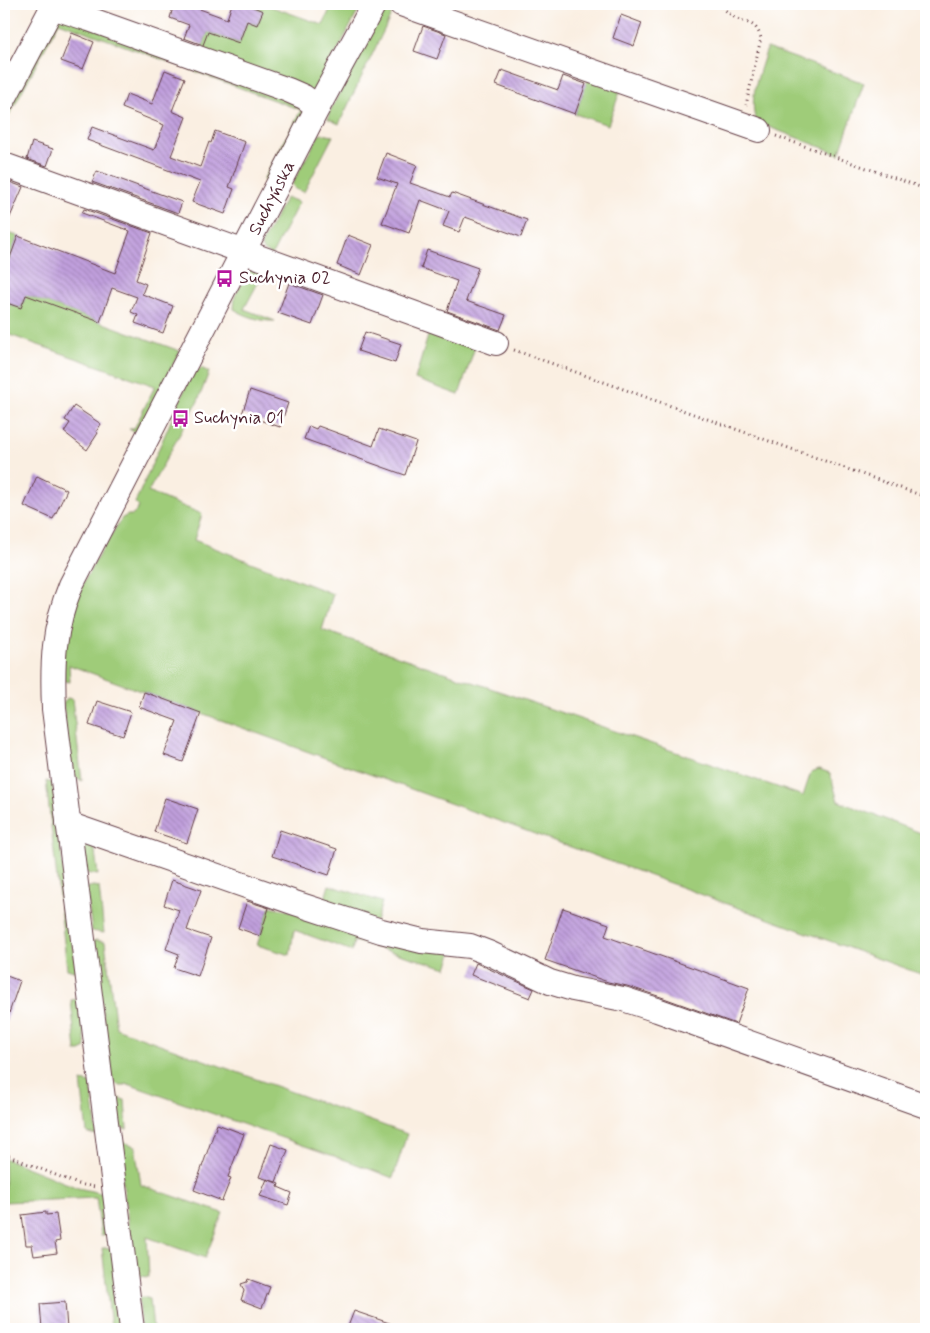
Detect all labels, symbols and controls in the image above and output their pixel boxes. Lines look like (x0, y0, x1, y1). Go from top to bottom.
street label: Suchyńska (243, 157, 301, 239)
place label: Suchynia 02 (239, 266, 331, 290)
bus stop icon: Suchynia 02 (215, 268, 235, 288)
place label: Suchynia 01 (194, 406, 284, 430)
bus stop icon: Suchynia 01 (170, 408, 190, 428)

